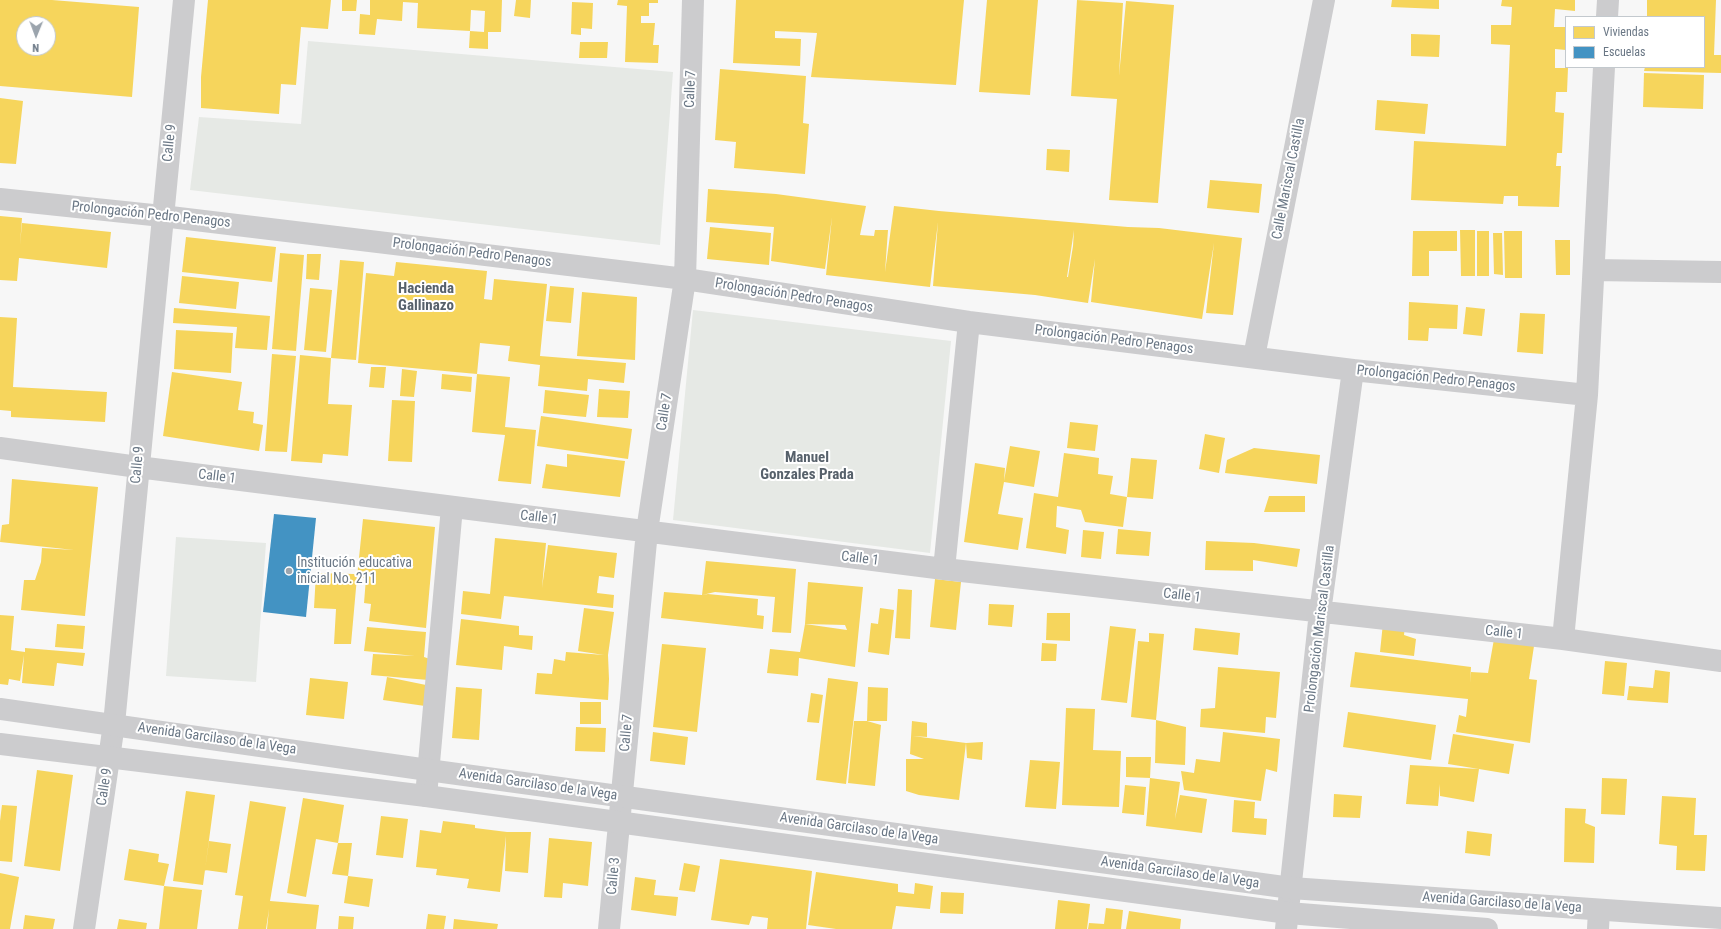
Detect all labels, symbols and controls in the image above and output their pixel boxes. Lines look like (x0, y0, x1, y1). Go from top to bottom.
north arrow (16, 16, 56, 56)
legend (1565, 16, 1705, 68)
text: Viviendas (1603, 25, 1649, 39)
text: N (32, 41, 39, 54)
text: Escuelas (1603, 45, 1645, 59)
street label: Calle 7 (682, 70, 700, 108)
street label: Calle Mariscal Castilla (1269, 117, 1309, 241)
street label: Calle 9 (160, 123, 180, 163)
street label: Prolongación Pedro Penagos (71, 198, 231, 232)
street label: Prolongación Pedro Penagos (392, 235, 552, 271)
street label: Prolongación Pedro Penagos (714, 275, 874, 317)
district label: Hacienda Gallinazo (398, 280, 454, 315)
street label: Prolongación Pedro Penagos (1034, 322, 1194, 358)
street label: Prolongación Pedro Penagos (1356, 362, 1516, 396)
street label: Calle 7 (654, 392, 676, 432)
street label: Calle 9 (128, 445, 148, 485)
district label: Manuel Gonzales Prada (760, 449, 854, 484)
street label: Calle 1 (197, 466, 237, 488)
street label: Calle 1 (519, 507, 559, 529)
street label: Prolongación Mariscal Castilla (1301, 544, 1339, 714)
street label: Calle 1 (840, 548, 880, 570)
place label: Institución educativa inicial No. 211 (297, 555, 412, 588)
marker: Institución educativa inicial No. 211 (284, 566, 294, 576)
street label: Calle 1 (1162, 585, 1202, 607)
street label: Calle 1 (1484, 623, 1524, 643)
street label: Calle 7 (617, 713, 637, 753)
street label: Avenida Garcilaso de la Vega (137, 720, 297, 758)
street label: Avenida Garcilaso de la Vega (458, 766, 618, 804)
street label: Calle 9 (94, 767, 116, 807)
street label: Avenida Garcilaso de la Vega (779, 810, 939, 848)
street label: Avenida Garcilaso de la Vega (1100, 854, 1260, 892)
street label: Calle 3 (604, 856, 624, 896)
street label: Avenida Garcilaso de la Vega (1422, 889, 1582, 917)

